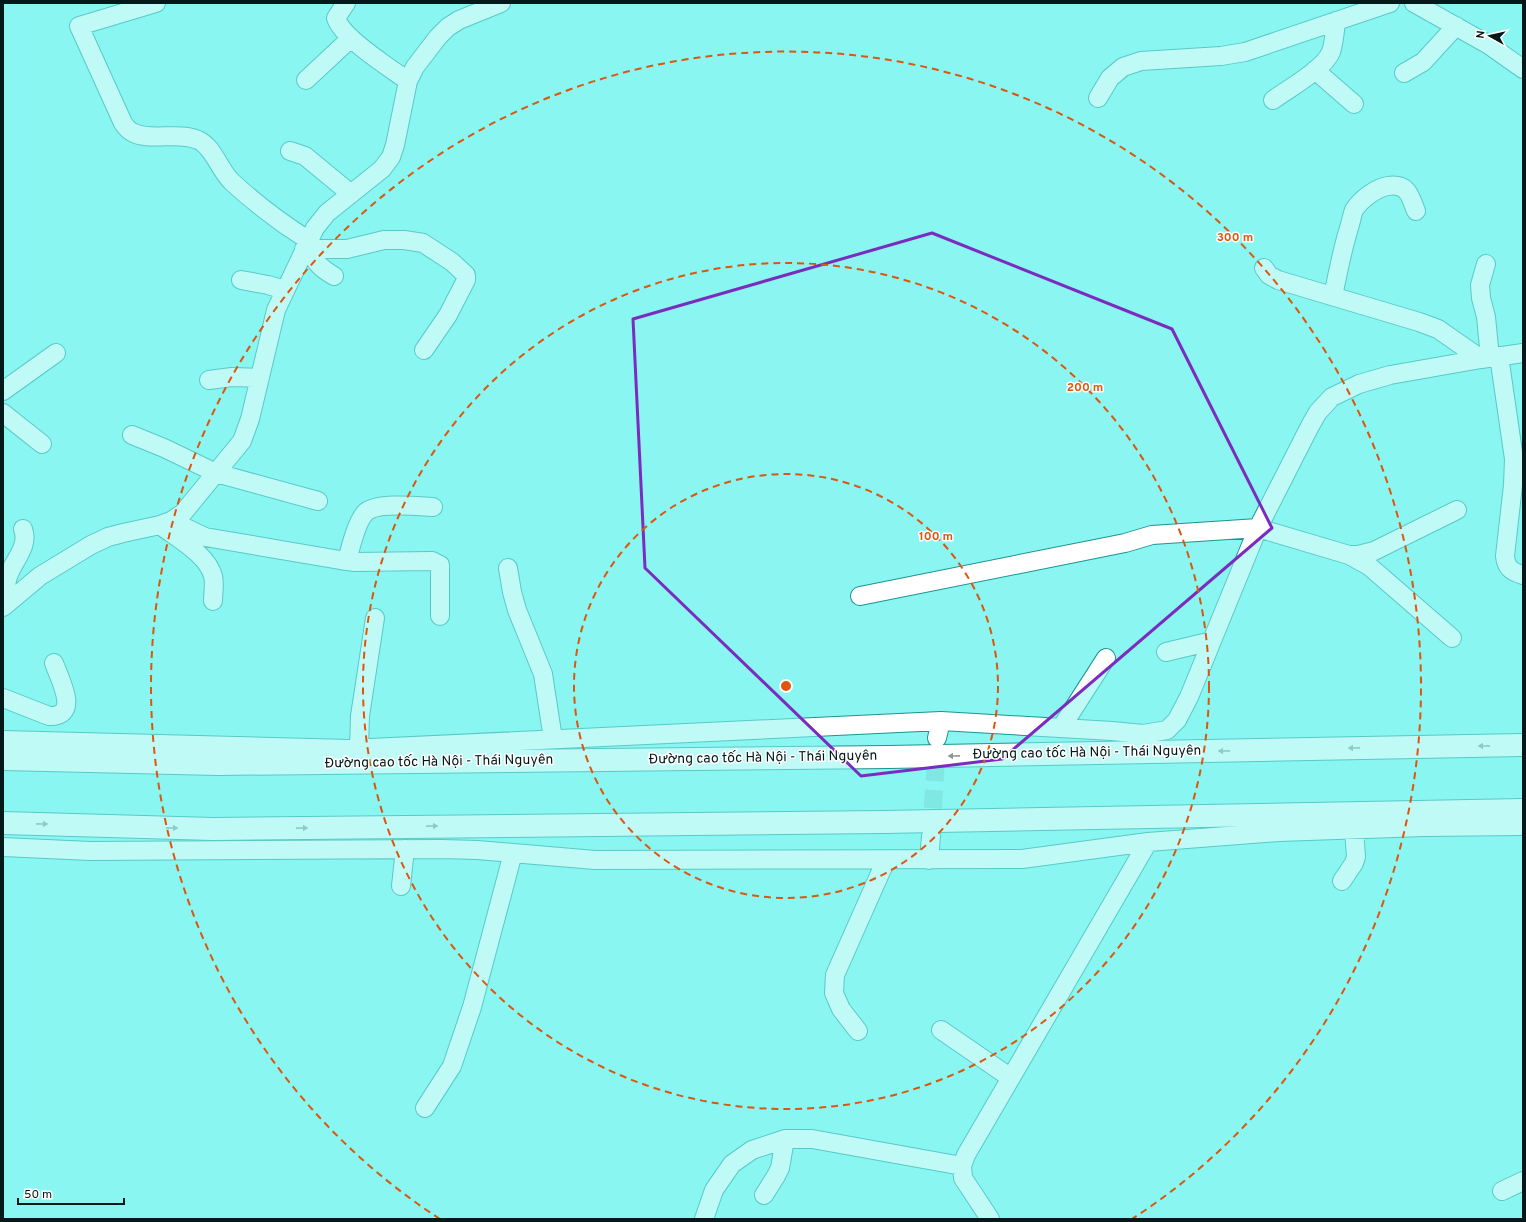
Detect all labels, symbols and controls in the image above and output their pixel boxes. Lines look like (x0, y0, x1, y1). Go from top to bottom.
north arrow (1470, 16, 1510, 56)
text: N (1474, 30, 1489, 40)
text: 300 m (1217, 230, 1253, 246)
text: 200 m (1067, 380, 1103, 396)
text: 100 m (919, 529, 953, 545)
centre of rings (779, 679, 793, 693)
street label: Đường cao tốc Hà Nội - Thái Nguyên (972, 743, 1202, 763)
one-way arrow (1477, 743, 1490, 749)
one-way arrow (1348, 745, 1360, 752)
street label: Đường cao tốc Hà Nội - Thái Nguyên (648, 748, 878, 768)
one-way arrow (1217, 748, 1230, 754)
street label: Đường cao tốc Hà Nội - Thái Nguyên (324, 752, 554, 772)
one-way arrow (947, 753, 960, 759)
one-way arrow (36, 821, 48, 828)
one-way arrow (426, 823, 438, 830)
one-way arrow (166, 824, 178, 831)
one-way arrow (296, 825, 309, 831)
scale bar (18, 1180, 124, 1206)
text: 50 m (24, 1187, 52, 1203)

